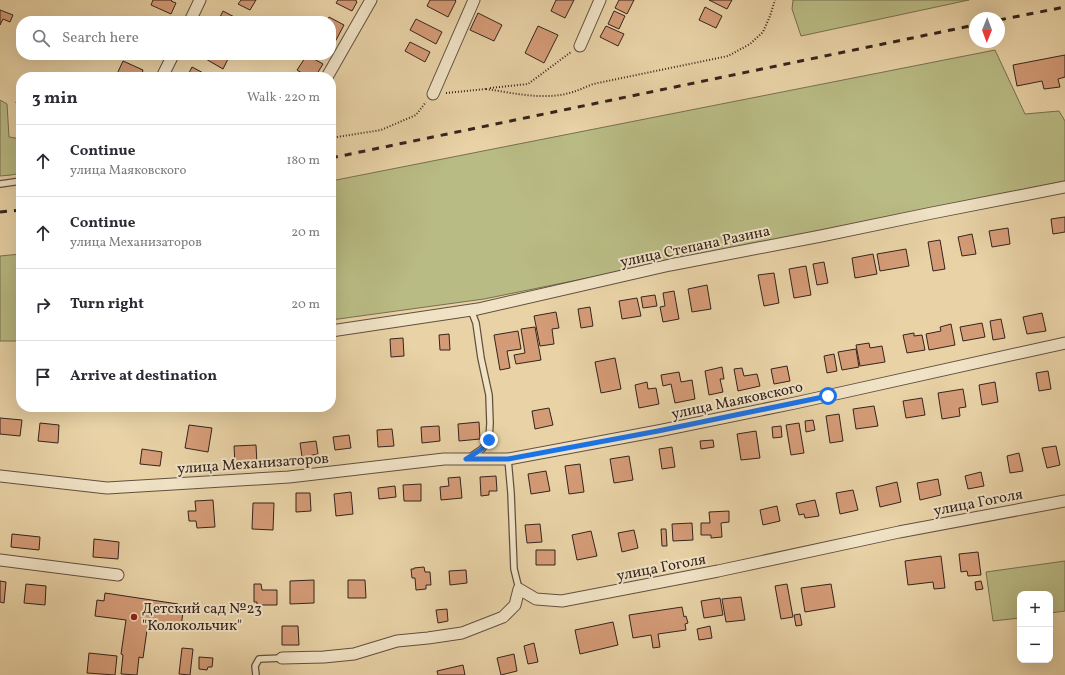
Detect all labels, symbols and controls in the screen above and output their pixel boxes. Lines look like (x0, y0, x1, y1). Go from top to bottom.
north arrow (969, 12, 1005, 48)
search box (16, 16, 336, 60)
icon: search (30, 27, 52, 49)
text: Search here (62, 28, 139, 49)
text: 3 min (32, 87, 78, 110)
text: Walk · 220 m (247, 89, 320, 107)
text: Continue (70, 141, 135, 162)
icon: ahead (32, 150, 54, 172)
text: 180 m (286, 152, 320, 170)
text: улица Маяковского (70, 162, 186, 180)
text: Continue (70, 213, 135, 234)
street label: улица Степана Разина (618, 221, 772, 274)
icon: ahead (32, 222, 54, 244)
text: 20 m (291, 224, 320, 242)
text: улица Механизаторов (70, 234, 202, 252)
icon: right (32, 294, 54, 316)
text: Turn right (70, 294, 144, 315)
text: 20 m (291, 296, 320, 314)
icon: arrive (32, 366, 54, 388)
text: Arrive at destination (70, 366, 217, 387)
street label: улица Маяковского (669, 377, 805, 426)
route start (819, 387, 837, 405)
route end (480, 431, 498, 449)
street label: улица Механизаторов (177, 449, 330, 480)
street label: улица Гоголя (932, 484, 1025, 522)
street label: улица Гоголя (615, 549, 708, 587)
map controls (1017, 591, 1053, 663)
button: + (1017, 591, 1053, 627)
place label: Детский сад №23 "Колокольчик" (142, 599, 262, 637)
marker: Детский сад №23 "Колокольчик" (129, 612, 139, 622)
button: − (1017, 627, 1053, 663)

